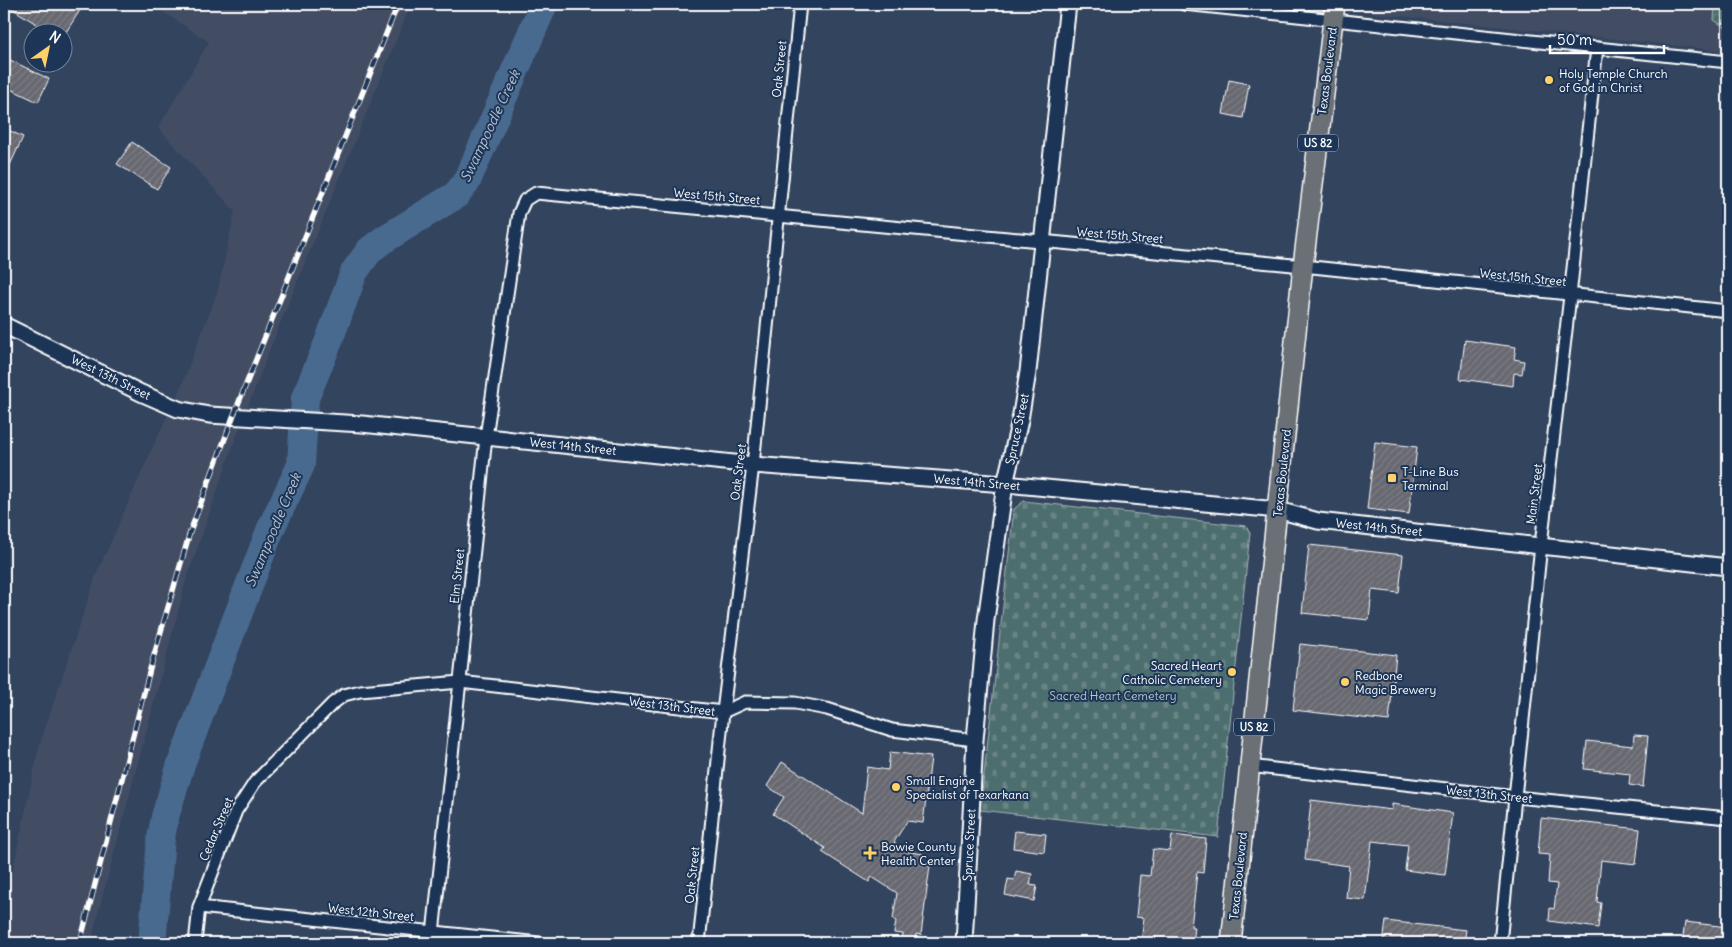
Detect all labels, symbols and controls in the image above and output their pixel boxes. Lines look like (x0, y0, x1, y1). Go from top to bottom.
north arrow (22, 22, 72, 72)
scale bar (1550, 22, 1663, 54)
street label: Texas Boulevard (1314, 26, 1340, 116)
text: N (46, 27, 64, 47)
text: 50 m (1557, 30, 1592, 49)
street label: Oak Street (769, 40, 789, 98)
water label: Swampoodle Creek (456, 66, 524, 185)
place label: Holy Temple Church of God in Christ (1559, 66, 1668, 95)
marker: Holy Temple Church of God in Christ (1543, 74, 1555, 86)
road number: US 82 (1298, 134, 1338, 152)
street label: West 15th Street (673, 185, 761, 207)
street label: West 15th Street (1076, 224, 1164, 246)
street label: West 15th Street (1479, 265, 1567, 289)
street label: West 13th Street (69, 351, 153, 403)
street label: Spruce Street (1002, 392, 1032, 466)
street label: Texas Boulevard (1270, 428, 1294, 518)
street label: West 14th Street (529, 434, 617, 458)
street label: Oak Street (727, 443, 749, 501)
street label: Main Street (1523, 463, 1545, 525)
place label: T-Line Bus Terminal (1402, 464, 1459, 493)
water label: Swampoodle Creek (241, 470, 305, 589)
street label: West 14th Street (933, 471, 1021, 493)
marker: T-Line Bus Terminal (1386, 472, 1398, 484)
street label: West 14th Street (1335, 515, 1423, 539)
street label: Elm Street (447, 548, 467, 604)
place label: Sacred Heart Catholic Cemetery (1122, 658, 1222, 687)
marker: Sacred Heart Catholic Cemetery (1226, 666, 1238, 678)
place label: Redbone Magic Brewery (1355, 668, 1436, 697)
marker: Redbone Magic Brewery (1339, 676, 1351, 688)
park label: Sacred Heart Cemetery (1049, 688, 1177, 703)
street label: West 13th Street (628, 693, 716, 719)
road number: US 82 (1234, 719, 1274, 736)
place label: Small Engine Specialist of Texarkana (906, 773, 1029, 802)
marker: Small Engine Specialist of Texarkana (890, 781, 902, 793)
street label: West 13th Street (1445, 782, 1533, 806)
street label: Cedar Street (196, 795, 236, 863)
street label: Spruce Street (960, 808, 978, 882)
street label: Texas Boulevard (1226, 831, 1250, 921)
place label: Bowie County Health Center (881, 839, 956, 868)
street label: Oak Street (682, 846, 702, 904)
marker: Bowie County Health Center (863, 846, 877, 860)
street label: West 12th Street (327, 900, 415, 924)

